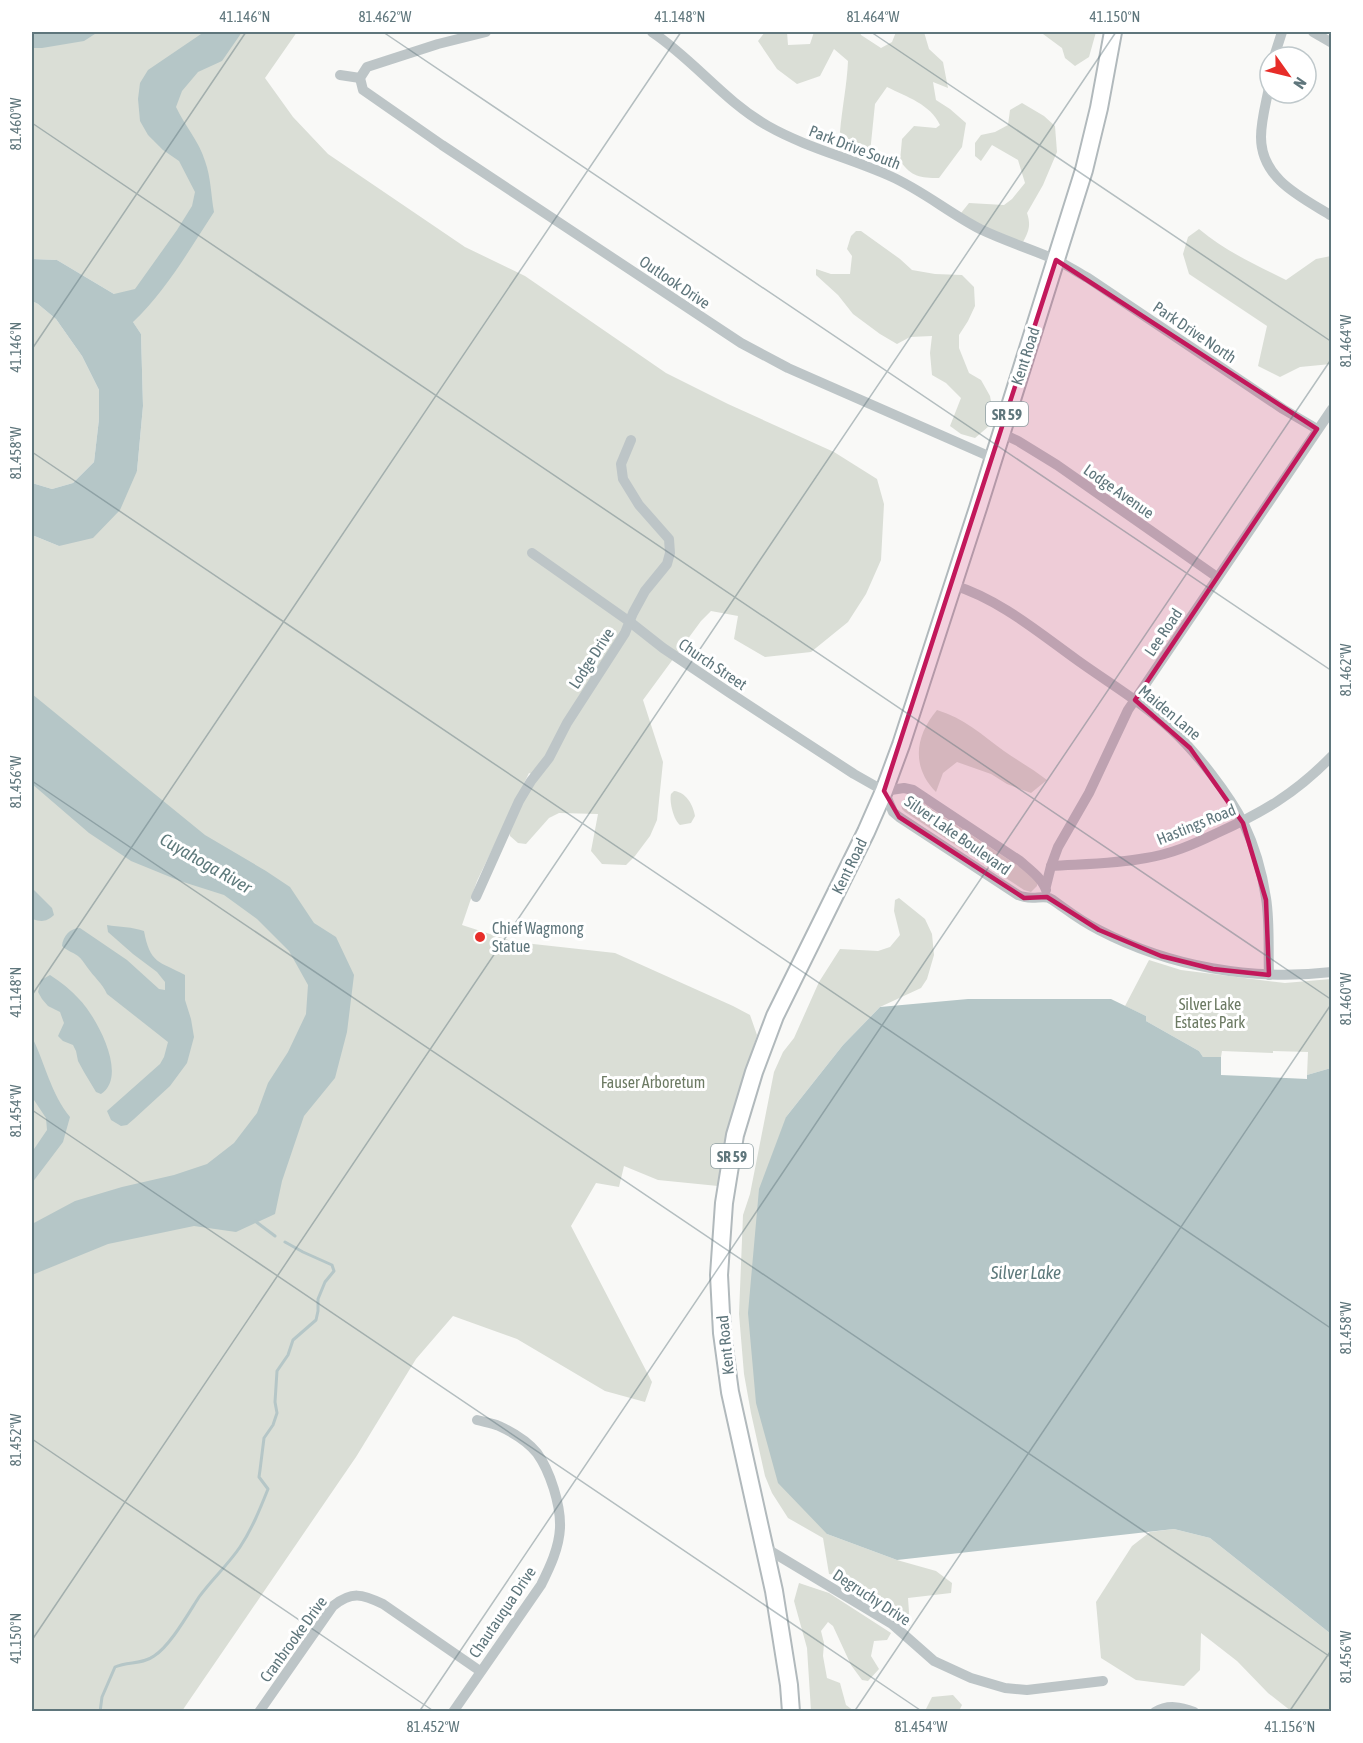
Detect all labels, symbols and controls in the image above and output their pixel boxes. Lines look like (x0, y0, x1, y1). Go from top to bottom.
text: 41.146°N (220, 8, 270, 25)
text: 81.462°W (359, 8, 412, 25)
text: 41.148°N (655, 8, 705, 25)
text: 81.464°W (847, 8, 900, 25)
text: 41.150°N (1090, 8, 1140, 25)
north arrow (1258, 45, 1318, 105)
text: N (1290, 74, 1311, 92)
text: 81.460°W (7, 97, 24, 150)
street label: Park Drive South (807, 121, 903, 173)
street label: Outlook Drive (636, 252, 714, 312)
street label: Park Drive North (1150, 298, 1240, 366)
text: 81.464°W (1337, 314, 1354, 367)
text: 41.146°N (7, 322, 24, 372)
street label: Kent Road (1007, 325, 1043, 387)
road number: SR 59 (986, 402, 1028, 426)
text: 81.458°W (7, 426, 24, 479)
street label: Lodge Avenue (1080, 460, 1158, 523)
street label: Lee Road (1141, 605, 1185, 659)
street label: Lodge Drive (565, 624, 618, 692)
street label: Church Street (675, 635, 751, 694)
text: 81.462°W (1337, 643, 1354, 696)
street label: Maiden Lane (1135, 681, 1205, 743)
text: 81.456°W (7, 755, 24, 808)
street label: Silver Lake Boulevard (902, 792, 1014, 878)
street label: Hastings Road (1154, 800, 1239, 849)
water label: Cuyahoga River (156, 828, 256, 898)
street label: Kent Road (828, 835, 870, 897)
place label: Chief Wagmong Statue (492, 919, 584, 955)
marker: Chief Wagmong Statue (473, 930, 487, 944)
text: 41.148°N (7, 967, 24, 1017)
text: 81.460°W (1337, 972, 1354, 1025)
park label: Silver Lake Estates Park (1175, 995, 1245, 1031)
park label: Fauser Arboretum (601, 1073, 705, 1091)
text: 81.454°W (7, 1084, 24, 1137)
road number: SR 59 (711, 1144, 753, 1168)
water label: Silver Lake (990, 1262, 1061, 1283)
text: 81.458°W (1337, 1301, 1354, 1354)
street label: Kent Road (713, 1314, 737, 1376)
text: 81.452°W (7, 1413, 24, 1466)
street label: Chautauqua Drive (465, 1563, 540, 1661)
street label: Degruchy Drive (829, 1565, 914, 1630)
street label: Cranbrooke Drive (256, 1593, 330, 1685)
text: 41.150°N (7, 1613, 24, 1663)
text: 81.456°W (1337, 1630, 1354, 1683)
text: 81.452°W (407, 1718, 460, 1735)
text: 81.454°W (895, 1718, 948, 1735)
text: 41.156°N (1265, 1718, 1315, 1735)

